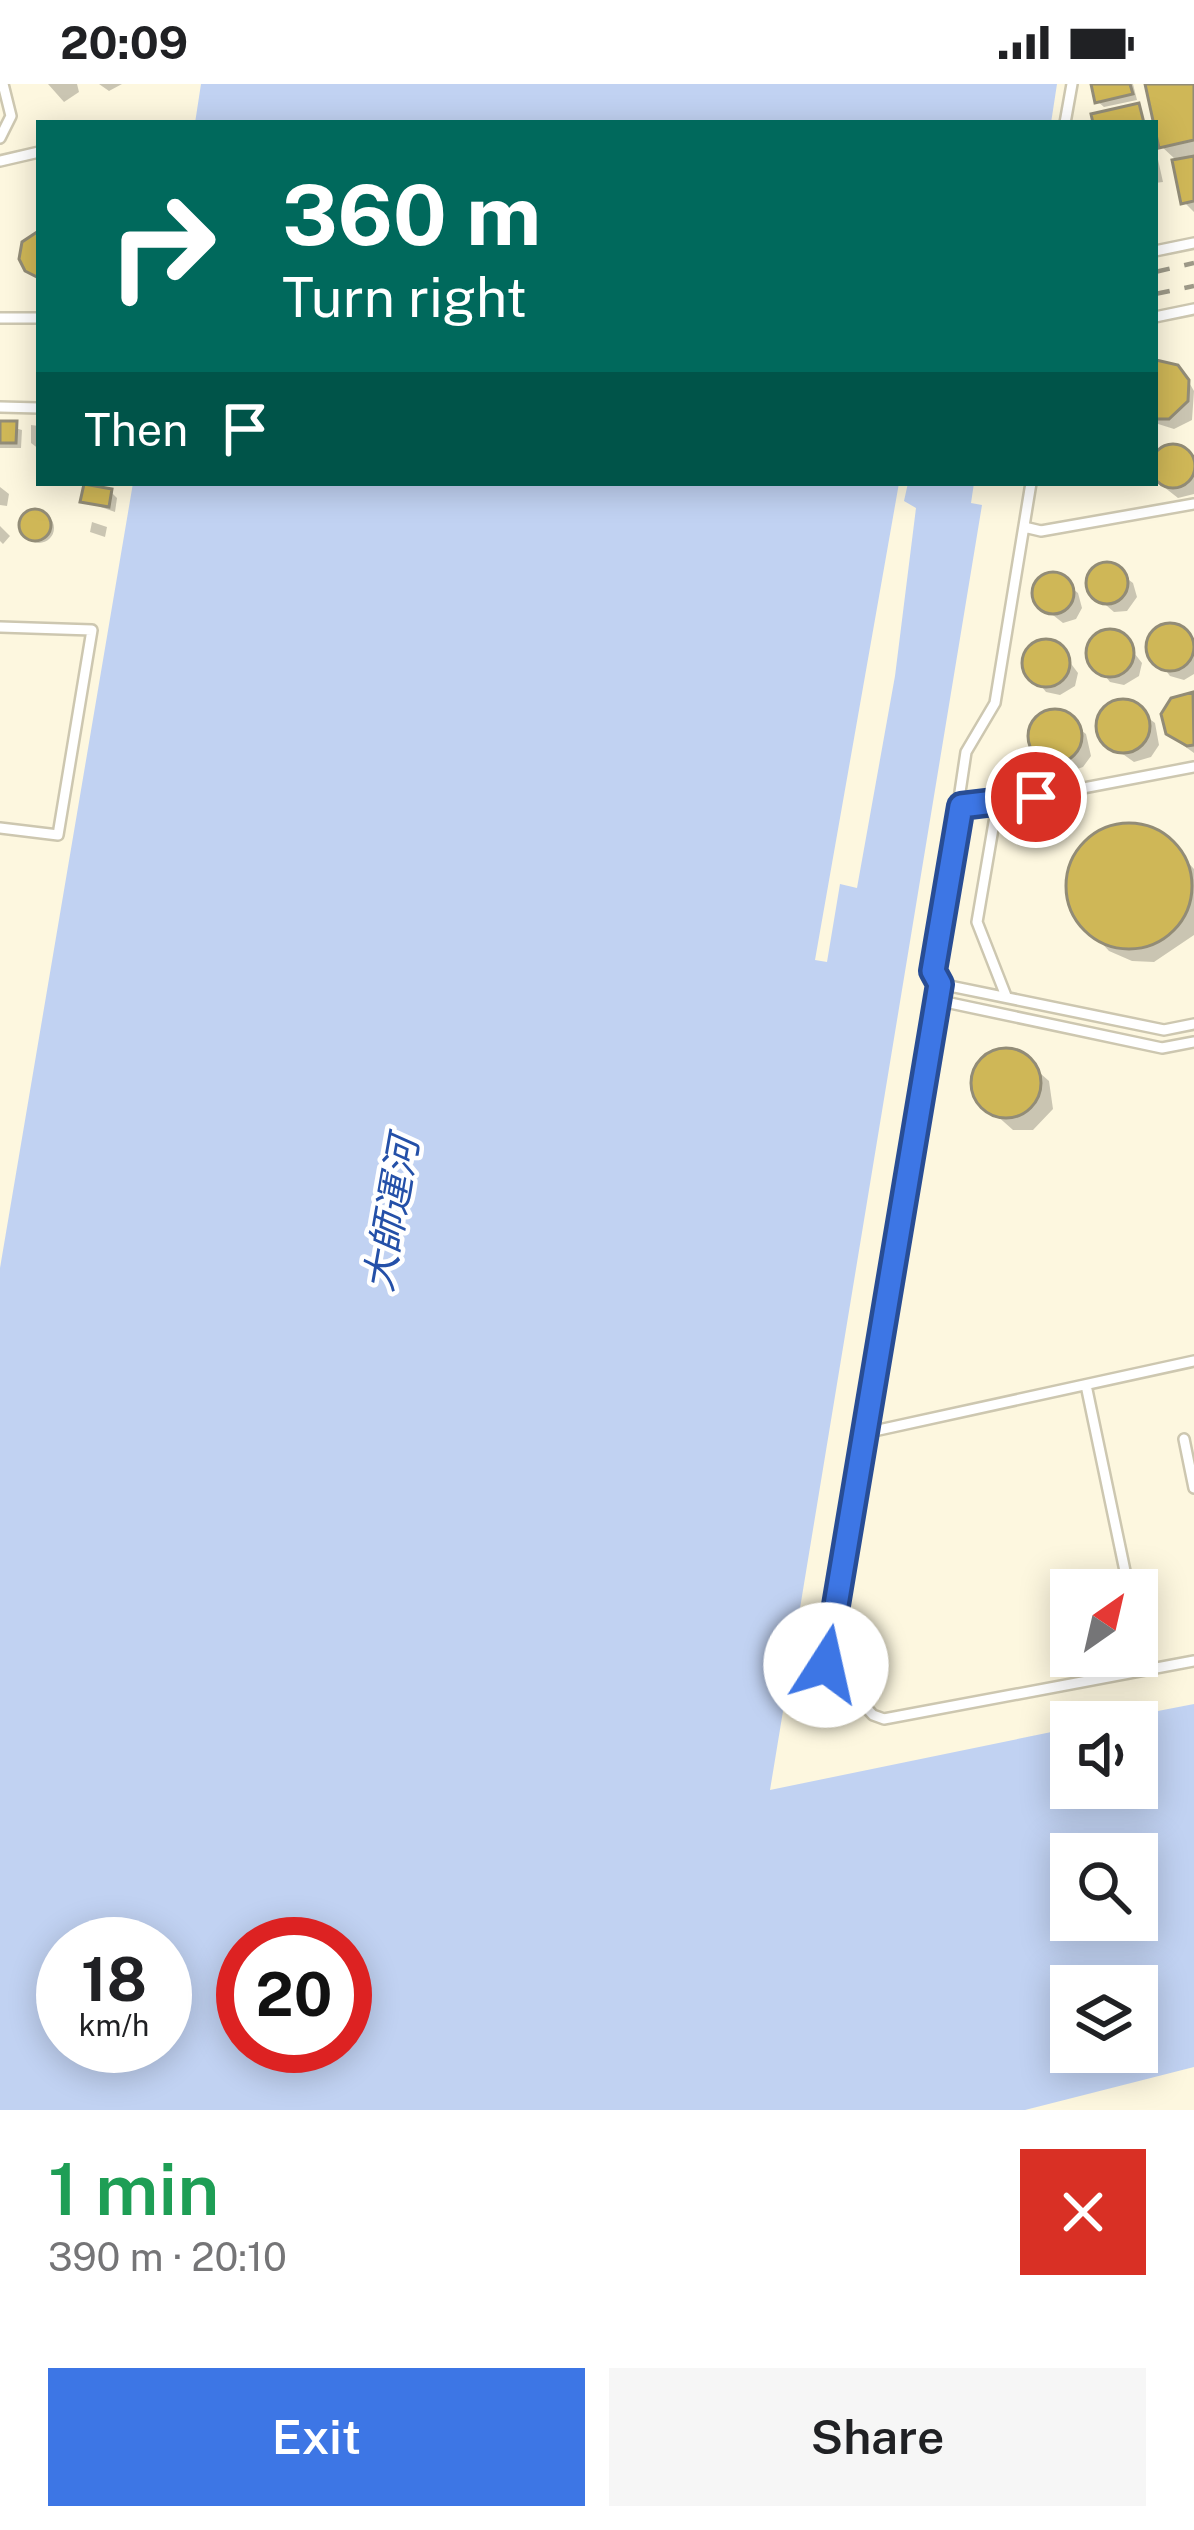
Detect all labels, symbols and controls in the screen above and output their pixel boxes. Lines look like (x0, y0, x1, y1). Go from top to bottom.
text: 20:09 (60, 16, 188, 69)
text: 360 m (282, 165, 541, 264)
icon: right (84, 168, 240, 324)
text: Turn right (282, 266, 527, 329)
icon: arrive (212, 396, 278, 462)
text: Then (84, 403, 188, 456)
pin (985, 746, 1087, 848)
icon: arrive (1003, 764, 1069, 830)
water label: 大師運河 (355, 1126, 428, 1295)
north arrow (1050, 1569, 1158, 1677)
map controls (1050, 1569, 1158, 2073)
position arrow (763, 1602, 889, 1728)
button: sound (1050, 1701, 1158, 1809)
button: search (1050, 1833, 1158, 1941)
speed limit sign: 20 (216, 1917, 372, 2073)
text: 18 (81, 1944, 147, 2015)
button: layers (1050, 1965, 1158, 2073)
text: km/h (79, 2007, 149, 2043)
text: 1 min (48, 2147, 219, 2231)
button: close (1020, 2149, 1146, 2275)
text: 390 m · 20:10 (48, 2234, 287, 2280)
button: Exit (48, 2368, 585, 2506)
button: Share (609, 2368, 1146, 2506)

